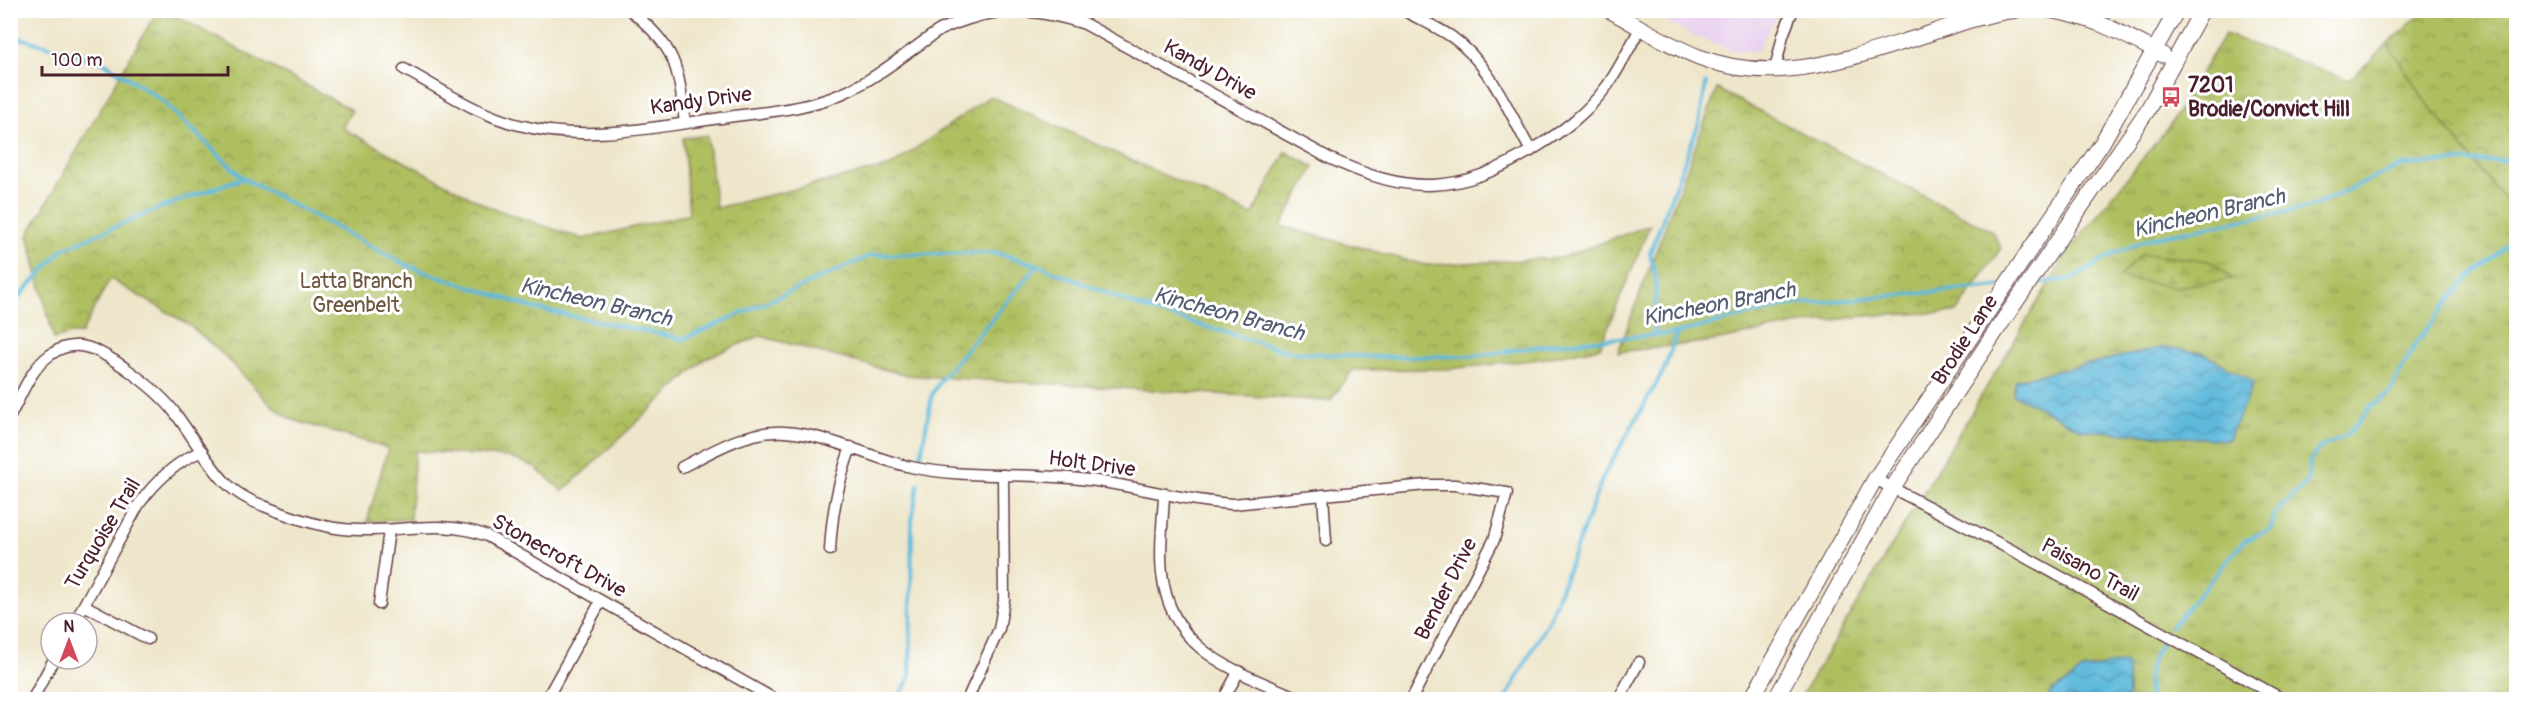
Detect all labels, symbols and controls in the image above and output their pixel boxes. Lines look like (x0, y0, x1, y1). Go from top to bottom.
street label: Kandy Drive (1159, 33, 1262, 107)
scale bar (42, 39, 228, 77)
text: 100 m (51, 49, 103, 72)
place label: 7201 Brodie/Convict Hill (2188, 72, 2350, 123)
street label: Kandy Drive (648, 80, 754, 121)
bus stop icon: 7201 Brodie/Convict Hill (2159, 85, 2183, 109)
water label: Kincheon Branch (2131, 182, 2289, 244)
park label: Latta Branch Greenbelt (299, 268, 413, 319)
water label: Kincheon Branch (518, 271, 676, 333)
water label: Kincheon Branch (1641, 275, 1799, 332)
water label: Kincheon Branch (1151, 280, 1309, 348)
street label: Brodie Lane (1926, 289, 2005, 390)
street label: Holt Drive (1047, 445, 1138, 484)
street label: Turquoise Trail (59, 473, 147, 595)
street label: Stonecroft Drive (487, 508, 631, 604)
street label: Paisano Trail (2036, 532, 2144, 608)
street label: Bender Drive (1409, 533, 1484, 645)
north arrow (39, 611, 99, 671)
text: N (64, 617, 75, 637)

